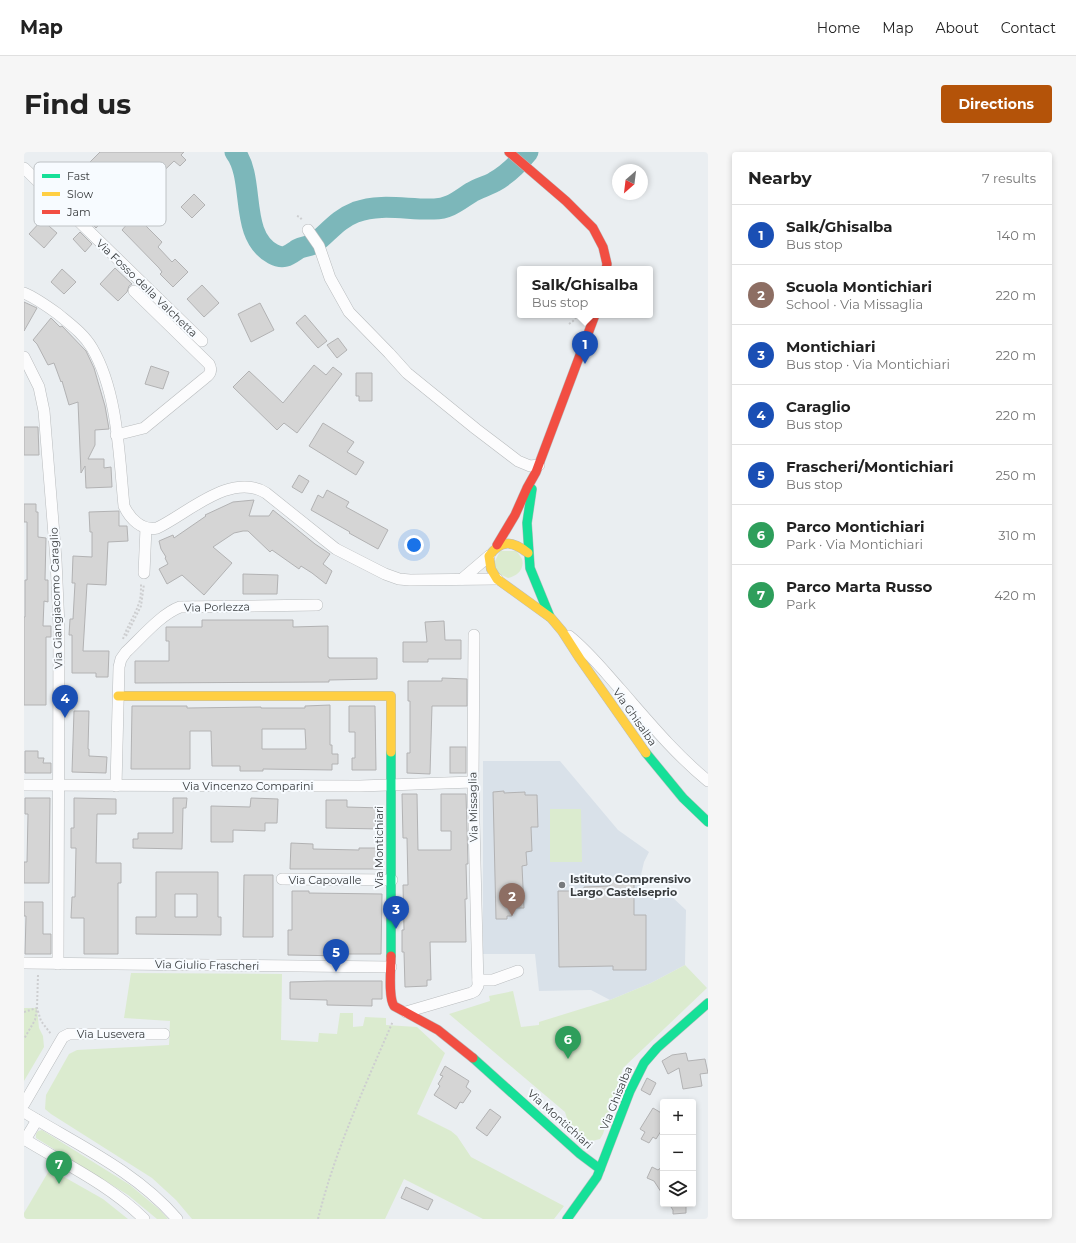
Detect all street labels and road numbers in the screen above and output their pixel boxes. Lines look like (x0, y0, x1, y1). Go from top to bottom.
street label: Via Fosso della Valchetta (94, 236, 200, 340)
street label: Via Giangiacomo Caraglio (47, 527, 65, 669)
street label: Via Porlezza (184, 599, 250, 615)
street label: Via Ghisalba (610, 685, 660, 749)
street label: Via Missaglia (465, 772, 481, 842)
street label: Via Vincenzo Comparini (183, 779, 313, 793)
street label: Via Montichiari (372, 806, 386, 888)
street label: Via Capovalle (288, 873, 362, 887)
street label: Via Giulio Frascheri (155, 957, 259, 973)
street label: Via Lusevera (77, 1027, 145, 1041)
street label: Via Ghisalba (597, 1064, 635, 1132)
street label: Via Montichiari (525, 1086, 595, 1152)

